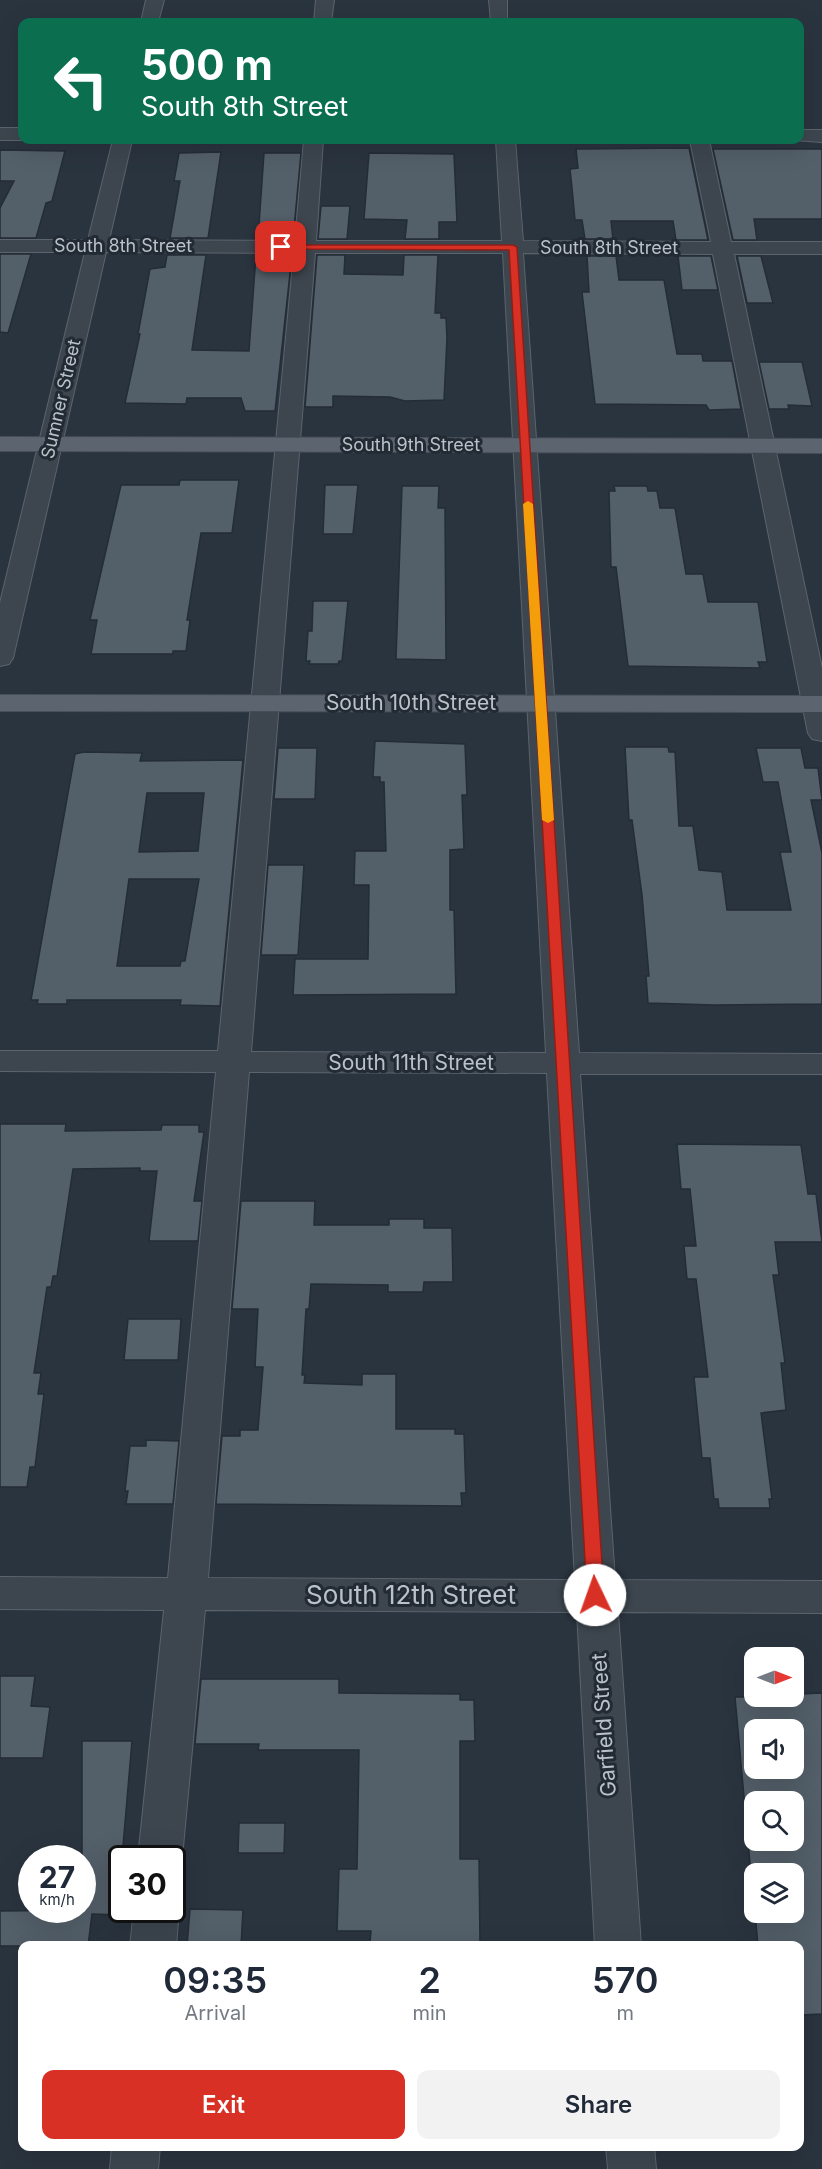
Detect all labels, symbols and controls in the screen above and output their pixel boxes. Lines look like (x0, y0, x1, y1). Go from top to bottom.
text: 500 m (141, 39, 273, 90)
icon: left (42, 42, 120, 120)
text: South 8th Street (141, 90, 348, 123)
pin (255, 221, 306, 272)
icon: arrive (264, 230, 297, 263)
street label: South 8th Street (54, 235, 192, 256)
street label: South 8th Street (540, 237, 678, 258)
street label: Sumner Street (37, 337, 84, 461)
street label: South 9th Street (342, 434, 480, 455)
street label: South 10th Street (326, 690, 496, 715)
street label: South 11th Street (328, 1050, 494, 1075)
position arrow (563, 1563, 627, 1627)
street label: South 12th Street (306, 1579, 516, 1610)
north arrow (744, 1647, 804, 1707)
map controls (744, 1647, 804, 1923)
street label: Garfield Street (586, 1652, 621, 1798)
button: sound (744, 1719, 804, 1779)
button: search (744, 1791, 804, 1851)
speed limit sign: 30 (108, 1845, 186, 1923)
text: 27 (39, 1859, 75, 1895)
button: layers (744, 1863, 804, 1923)
text: km/h (39, 1890, 75, 1909)
text: 09:35 (163, 1958, 267, 2002)
text: 2 (418, 1958, 441, 2002)
text: 570 (592, 1958, 659, 2002)
text: Arrival (184, 2001, 246, 2025)
text: min (413, 2001, 447, 2025)
text: m (617, 2001, 634, 2025)
button: Exit (42, 2070, 405, 2139)
button: Share (417, 2070, 780, 2139)

